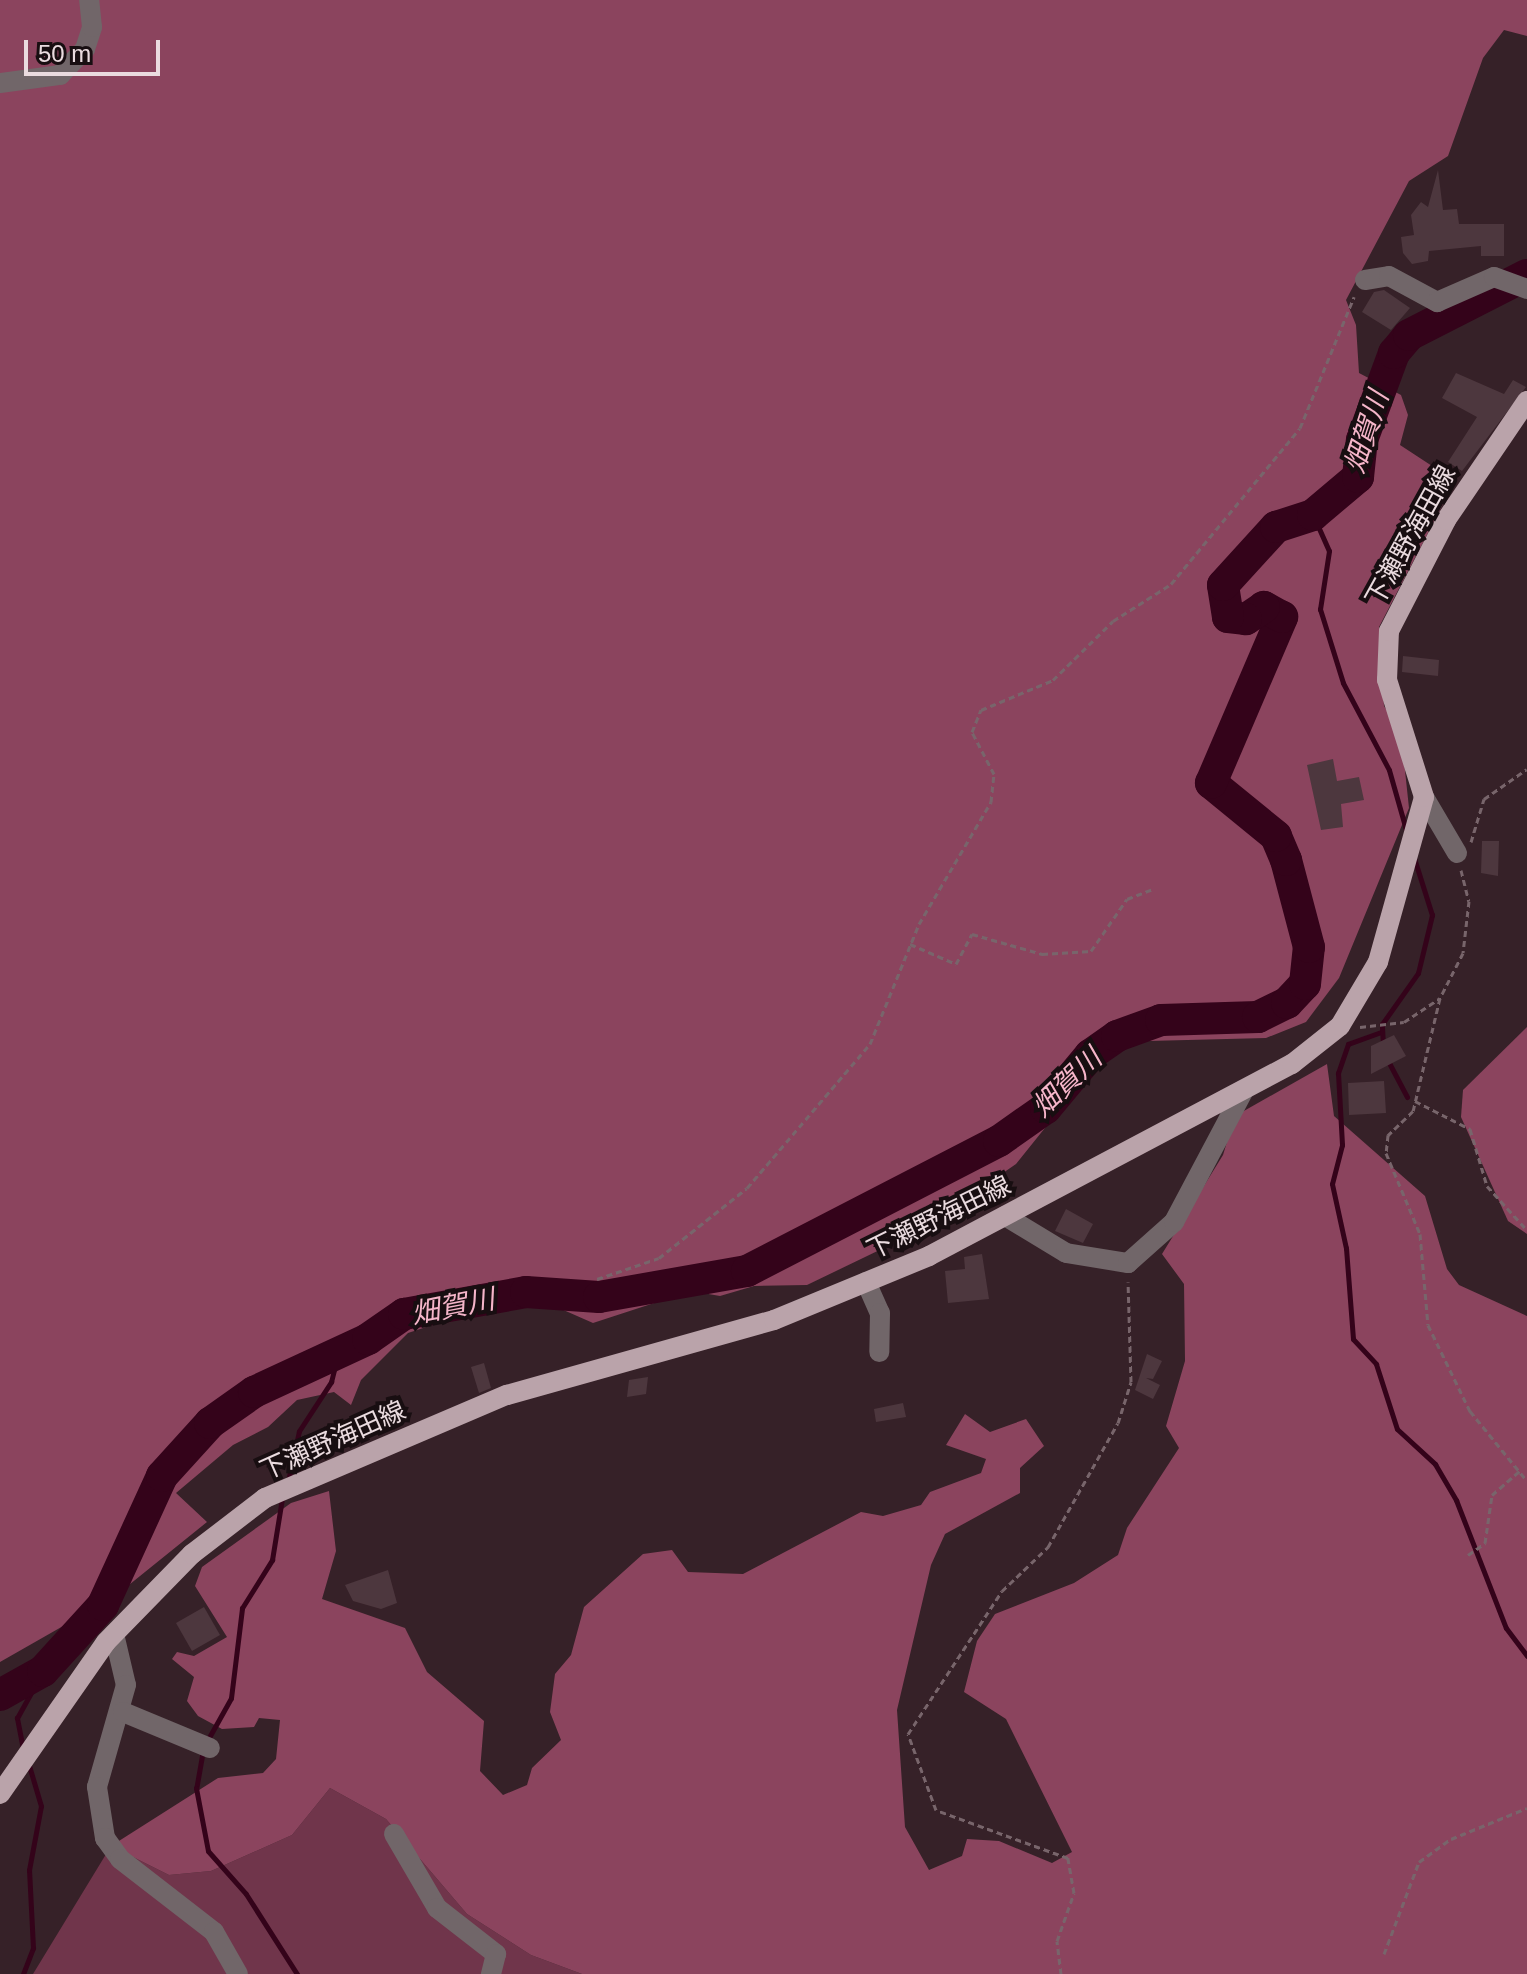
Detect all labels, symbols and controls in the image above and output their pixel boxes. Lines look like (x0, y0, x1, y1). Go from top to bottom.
scale bar (28, 24, 164, 74)
text: 50 m (38, 40, 91, 67)
water label: 畑賀川 (1338, 387, 1396, 477)
street label: 下瀬野海田線 (1360, 460, 1462, 612)
water label: 畑賀川 (1025, 1042, 1109, 1124)
street label: 下瀬野海田線 (862, 1170, 1016, 1266)
water label: 畑賀川 (409, 1282, 497, 1332)
street label: 下瀬野海田線 (255, 1395, 411, 1487)

